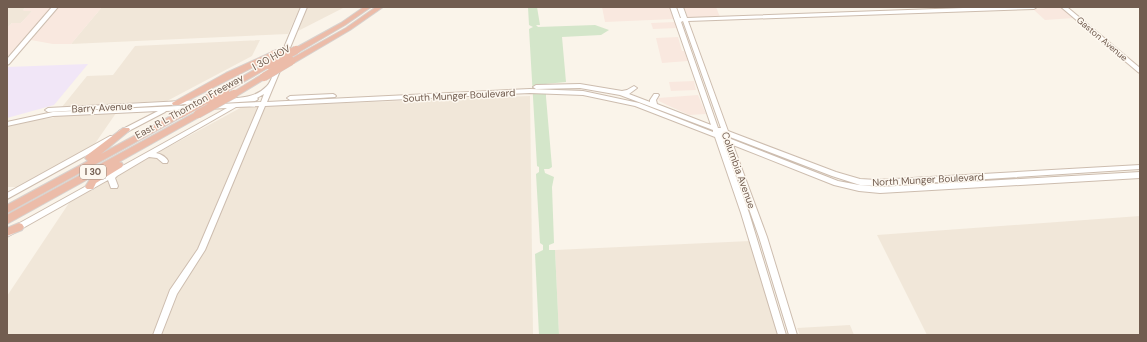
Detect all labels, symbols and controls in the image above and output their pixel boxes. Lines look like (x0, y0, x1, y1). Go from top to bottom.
street label: Gaston Avenue (1074, 14, 1130, 64)
street label: I 30 HOV (250, 42, 293, 73)
street label: East R L Thornton Freeway (133, 71, 246, 142)
street label: South Munger Boulevard (402, 86, 516, 105)
street label: Barry Avenue (71, 99, 133, 116)
street label: Columbia Avenue (719, 130, 759, 211)
road number: I 30 (80, 165, 106, 179)
street label: North Munger Boulevard (872, 170, 984, 189)

